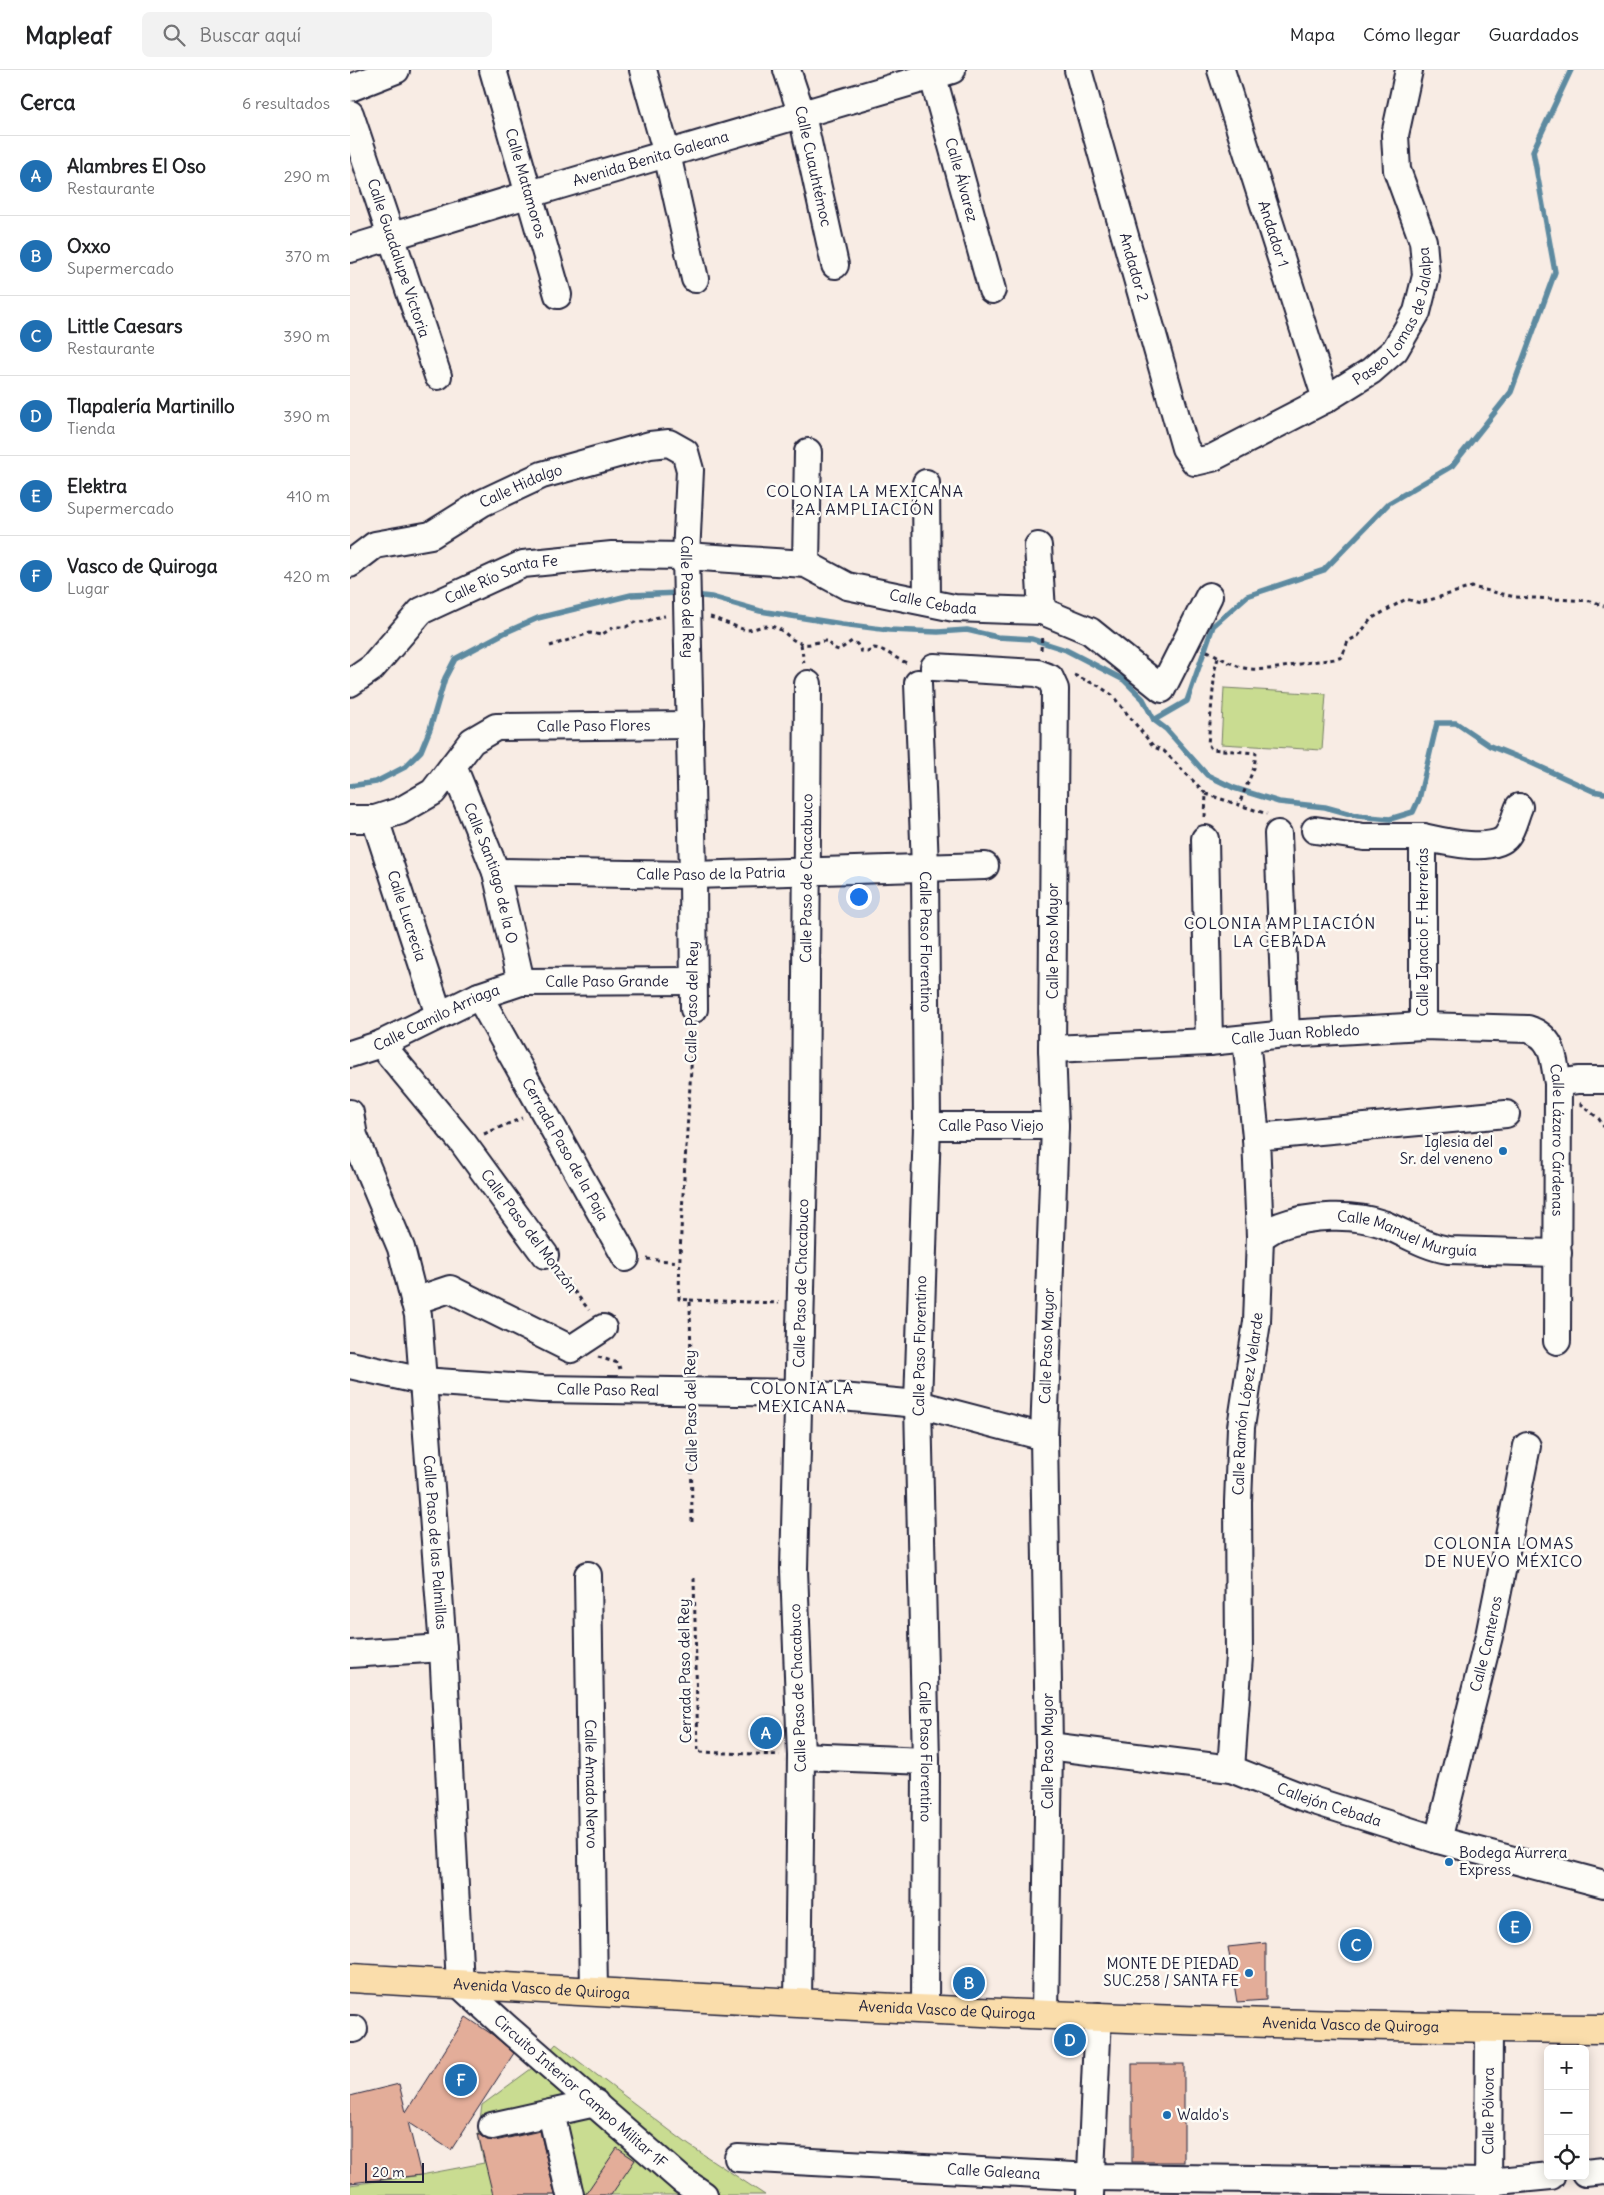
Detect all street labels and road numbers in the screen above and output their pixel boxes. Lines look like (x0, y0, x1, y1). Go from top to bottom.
street label: Calle Cuauhtémoc (791, 103, 836, 229)
street label: Calle Matamoros (501, 126, 551, 241)
street label: Avenida Benita Galeana (570, 126, 731, 190)
street label: Calle Álvarez (941, 136, 983, 224)
street label: Calle Guadalupe Victoria (363, 176, 435, 340)
street label: Andador 1 (1254, 198, 1293, 269)
street label: Andador 2 (1116, 230, 1153, 304)
street label: Paseo Lomas de Jalalpa (1349, 246, 1435, 389)
street label: Calle Hidalgo (476, 460, 564, 512)
street label: Calle Paso del Rey (677, 535, 698, 658)
street label: Calle Río Santa Fe (441, 551, 559, 608)
street label: Calle Cebada (888, 585, 977, 618)
street label: Calle Paso Flores (537, 715, 651, 736)
street label: Calle Paso de Chacabuco (796, 794, 816, 963)
street label: Calle Santiago de la O (460, 800, 522, 945)
street label: Calle Ignacio F. Herrerías (1413, 847, 1432, 1016)
street label: Calle Paso de la Patria (636, 862, 786, 884)
street label: Calle Lucrecia (383, 868, 431, 964)
street label: Calle Paso Florentino (916, 871, 936, 1012)
street label: Calle Paso Mayor (1043, 883, 1062, 999)
street label: Calle Paso del Rey (681, 941, 702, 1063)
street label: Calle Paso Grande (545, 971, 669, 991)
street label: Calle Camilo Arriaga (371, 980, 502, 1055)
street label: Calle Juan Robledo (1230, 1020, 1360, 1049)
street label: Calle Lázaro Cárdenas (1546, 1062, 1568, 1216)
street label: Cerrada Paso de la Paja (518, 1075, 613, 1224)
street label: Calle Paso Viejo (938, 1116, 1044, 1135)
street label: Calle Paso del Monzón (477, 1165, 582, 1296)
street label: Calle Paso de Chacabuco (789, 1198, 812, 1368)
street label: Calle Manuel Murguía (1337, 1207, 1478, 1260)
street label: Calle Paso Florentino (909, 1275, 930, 1417)
street label: Calle Paso Mayor (1035, 1288, 1058, 1404)
street label: Calle Ramón López Velarde (1228, 1312, 1266, 1496)
street label: Calle Paso del Rey (680, 1350, 701, 1472)
street label: Calle Paso Real (557, 1379, 659, 1400)
street label: Calle Paso de las Palmillas (420, 1454, 452, 1630)
street label: Calle Canteros (1465, 1594, 1506, 1694)
street label: Cerrada Paso del Rey (674, 1598, 695, 1744)
street label: Calle Paso de Chacabuco (785, 1603, 810, 1773)
street label: Calle Paso Florentino (915, 1681, 936, 1822)
street label: Calle Paso Mayor (1038, 1693, 1057, 1809)
street label: Calle Amado Nervo (581, 1719, 602, 1849)
street label: Callejón Cebada (1274, 1778, 1384, 1831)
street label: Avenida Vasco de Quiroga (453, 1974, 631, 2003)
street label: Avenida Vasco de Quiroga (858, 1996, 1036, 2023)
street label: Circuito Interior Campo Militar 1F (490, 2011, 672, 2172)
street label: Avenida Vasco de Quiroga (1262, 2013, 1440, 2036)
street label: Calle Pólvora (1478, 2067, 1498, 2155)
street label: Calle Galeana (946, 2159, 1041, 2183)

